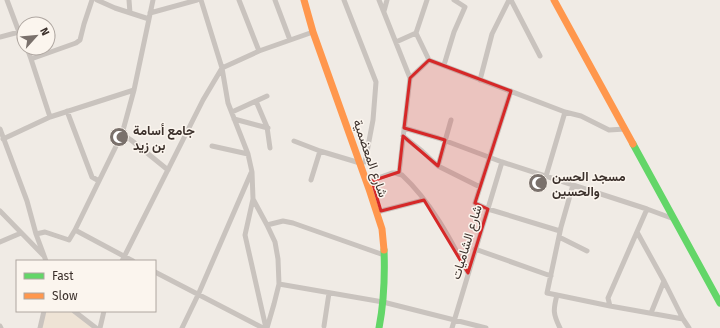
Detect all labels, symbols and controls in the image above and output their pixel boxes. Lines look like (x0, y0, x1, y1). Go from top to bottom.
north arrow (16, 16, 56, 56)
text: N (37, 25, 52, 38)
street label: شارع المعضمية (348, 117, 391, 200)
place label: جامع أسامة بن زيد (133, 123, 195, 154)
mosque icon: جامع أسامة بن زيد (108, 126, 130, 148)
place label: مسجد الحسن والحسين (552, 169, 626, 200)
mosque icon: مسجد الحسن والحسين (527, 172, 549, 194)
street label: شارع الشاميات (448, 203, 487, 282)
legend (16, 260, 156, 312)
text: Fast (52, 269, 74, 283)
text: Slow (52, 289, 78, 303)

